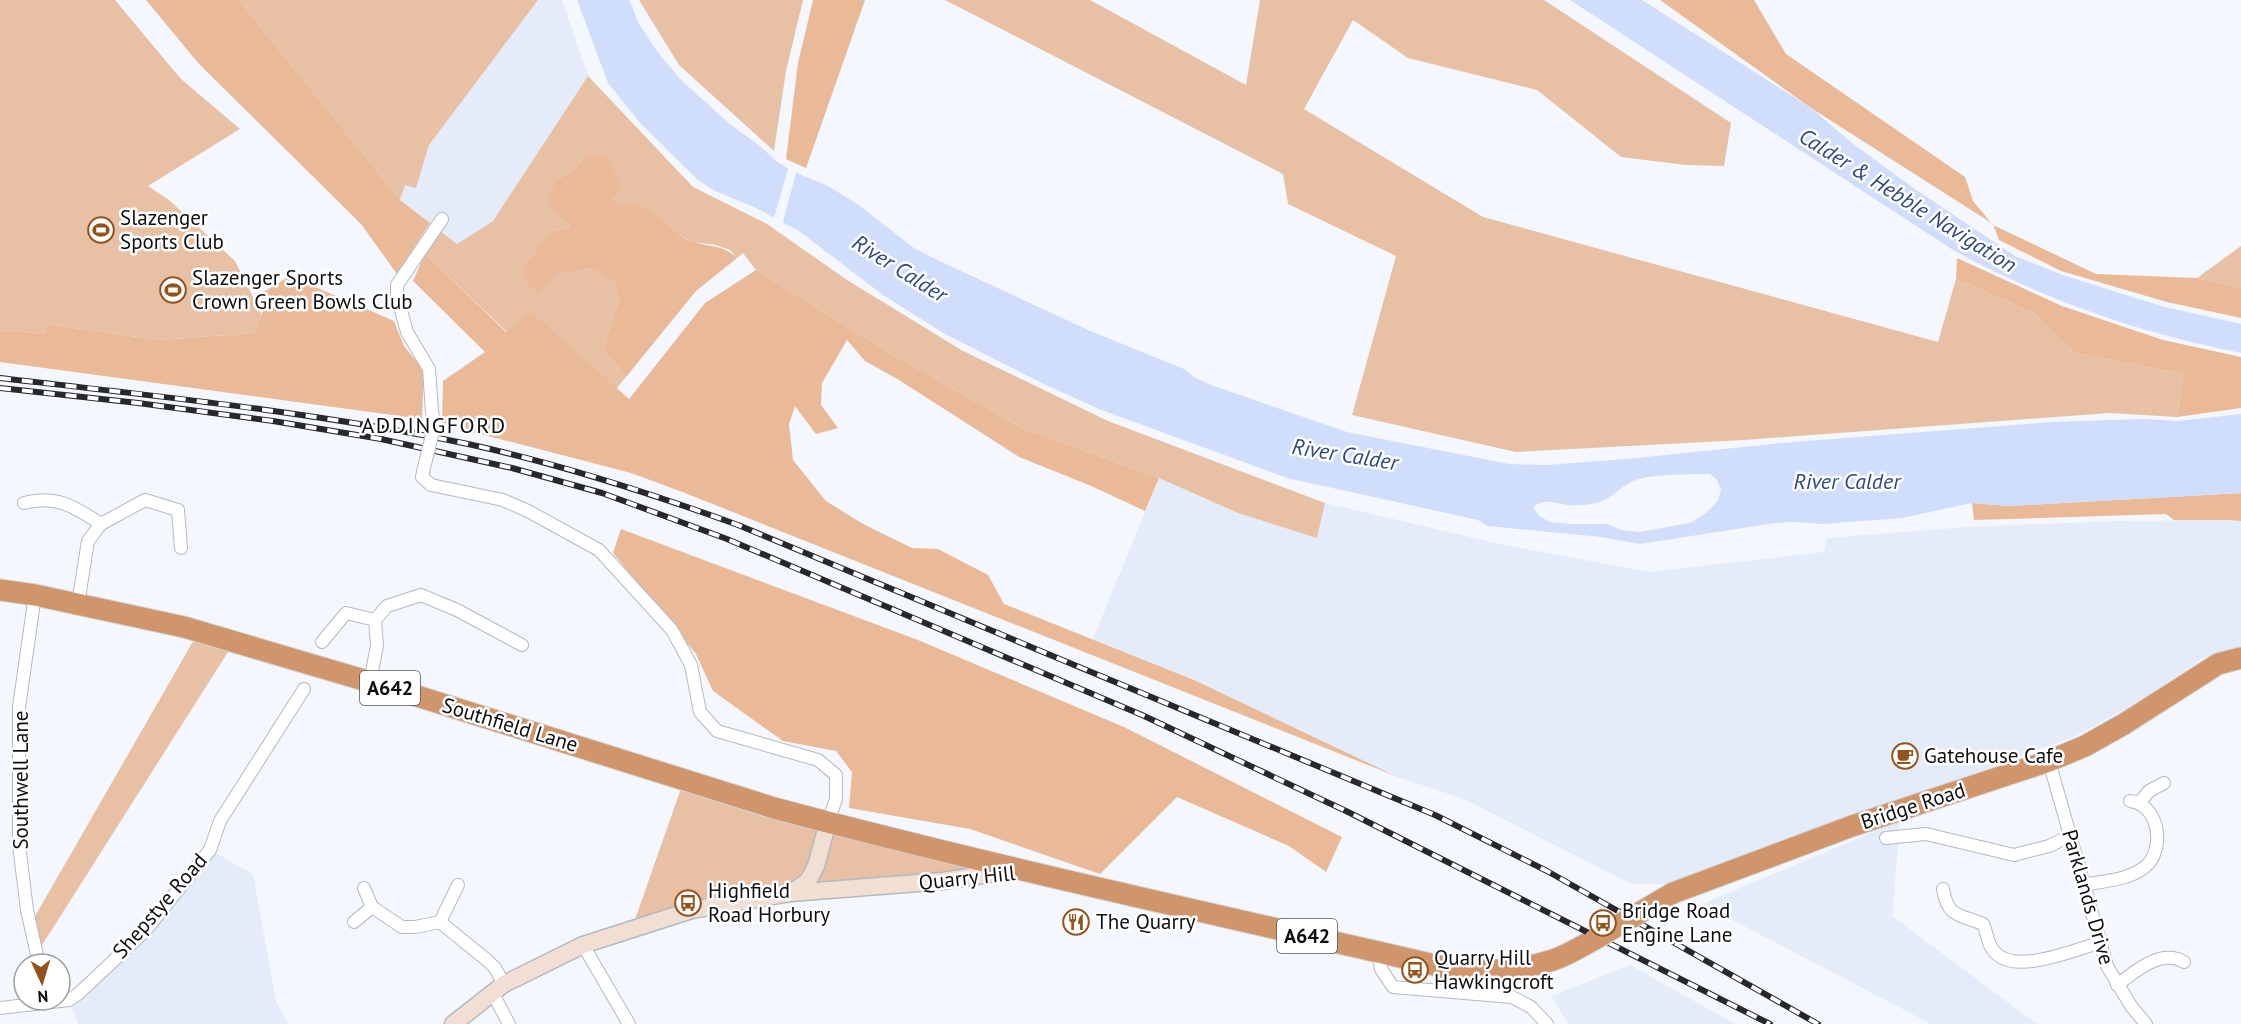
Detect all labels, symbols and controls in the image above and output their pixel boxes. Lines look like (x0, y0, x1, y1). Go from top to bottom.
water label: Calder & Hebble Navigation (1794, 121, 2022, 279)
place label: Slazenger Sports Club (120, 204, 224, 255)
sports icon: Slazenger Sports Club (86, 215, 116, 245)
water label: River Calder (847, 228, 954, 309)
place label: Slazenger Sports Crown Green Bowls Club (192, 264, 413, 315)
sports icon: Slazenger Sports Crown Green Bowls Club (158, 275, 188, 305)
district label: ADDINGFORD (361, 411, 507, 439)
water label: River Calder (1290, 432, 1402, 476)
water label: River Calder (1794, 467, 1902, 495)
road number: A642 (360, 671, 420, 705)
street label: Southfield Lane (439, 691, 581, 758)
street label: Southwell Lane (7, 710, 34, 850)
cafe icon: Gatehouse Cafe (1890, 741, 1920, 771)
place label: Gatehouse Cafe (1924, 742, 2063, 769)
street label: Bridge Road (1857, 776, 1969, 835)
street label: Parklands Drive (2056, 826, 2121, 968)
street label: Shepstye Road (106, 847, 213, 964)
street label: Quarry Hill (917, 859, 1017, 896)
place label: Highfield Road Horbury (708, 877, 830, 928)
bus stop icon: Highfield Road Horbury (673, 888, 703, 918)
place label: Bridge Road Engine Lane (1622, 897, 1732, 948)
restaurant icon: The Quarry (1061, 907, 1091, 937)
place label: The Quarry (1096, 908, 1196, 935)
bus stop icon: Bridge Road Engine Lane (1588, 908, 1618, 938)
road number: A642 (1277, 919, 1337, 953)
place label: Quarry Hill Hawkingcroft (1434, 944, 1554, 995)
north arrow (12, 952, 72, 1012)
bus stop icon: Quarry Hill Hawkingcroft (1400, 955, 1430, 985)
text: N (37, 987, 49, 1007)

